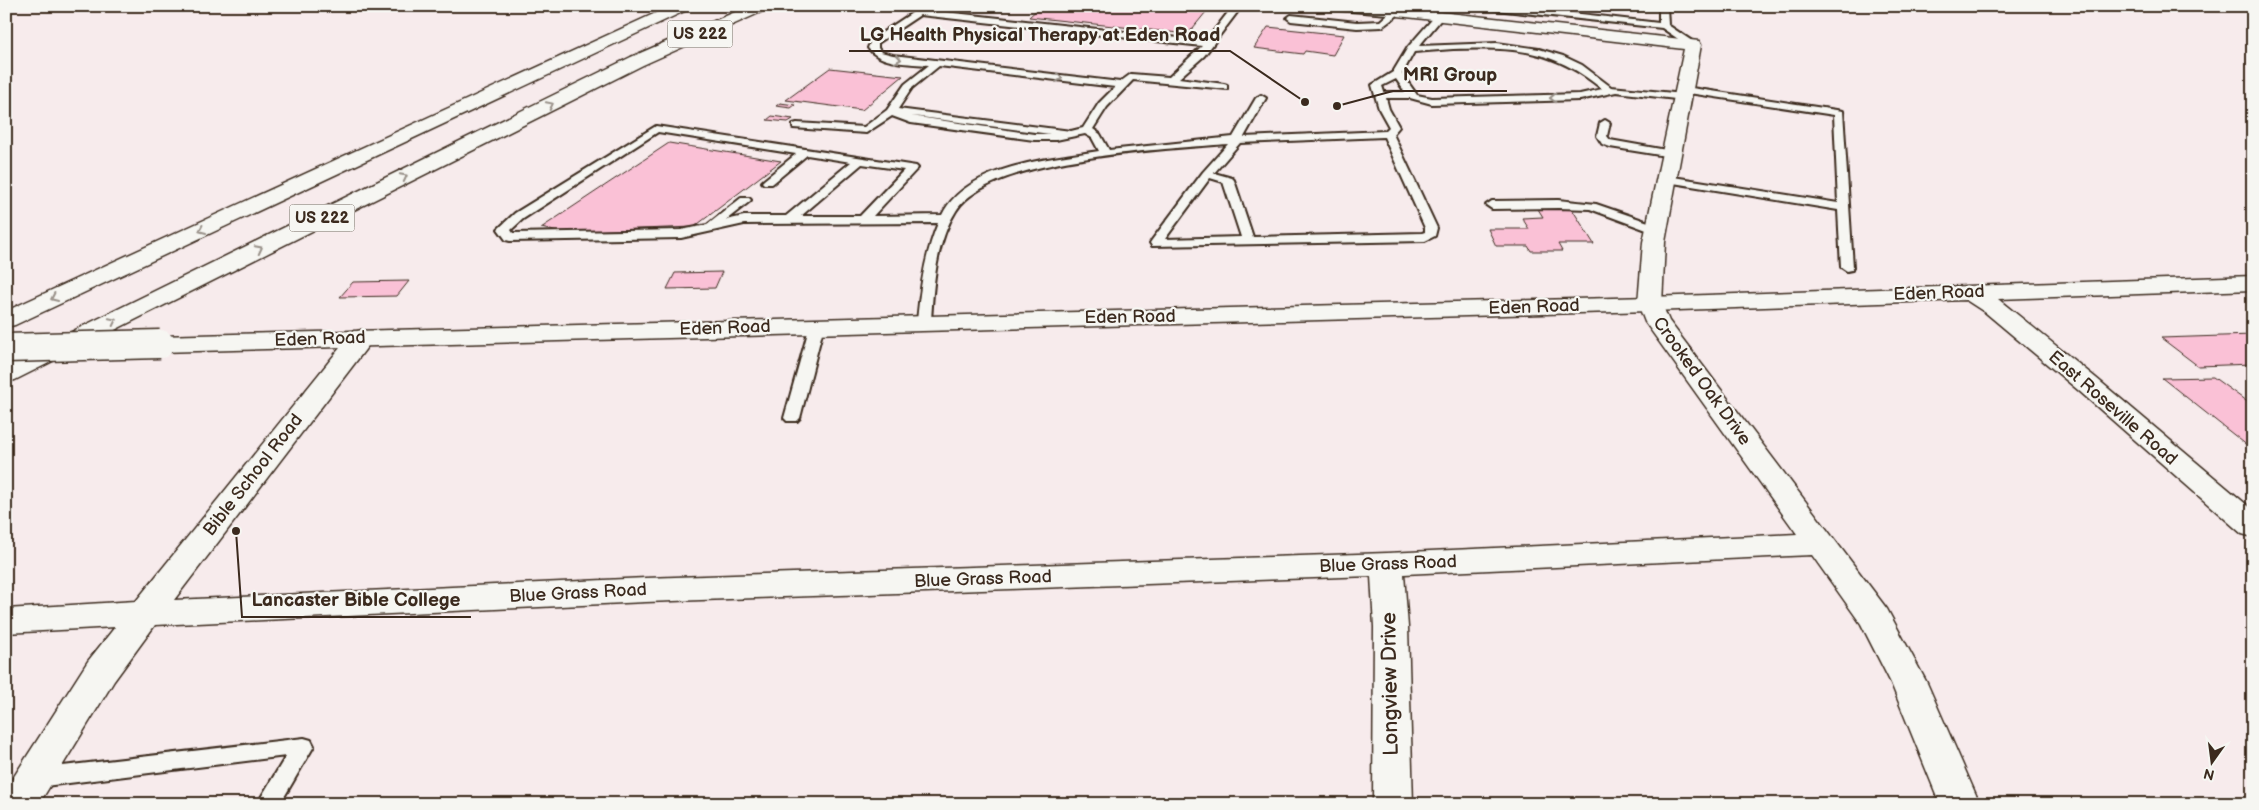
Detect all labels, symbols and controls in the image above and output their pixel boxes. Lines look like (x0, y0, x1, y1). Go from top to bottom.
callout: LG Health Physical Therapy at Eden Road (849, 17, 1230, 51)
road number: US 222 (668, 20, 732, 48)
text: LG Health Physical Therapy at Eden Road (860, 24, 1220, 47)
one-way arrow (894, 53, 903, 63)
callout: MRI Group (1393, 57, 1507, 91)
text: MRI Group (1403, 64, 1497, 87)
one-way arrow (1056, 72, 1064, 83)
one-way arrow (1549, 92, 1557, 103)
one-way arrow (544, 101, 553, 111)
one-way arrow (399, 173, 408, 183)
road number: US 222 (290, 204, 354, 232)
one-way arrow (198, 223, 207, 234)
one-way arrow (253, 245, 262, 255)
street label: Eden Road (1893, 281, 1985, 305)
one-way arrow (51, 292, 60, 302)
street label: Eden Road (1488, 295, 1580, 319)
street label: Eden Road (1084, 306, 1176, 328)
street label: Crooked Oak Drive (1648, 313, 1756, 449)
street label: Eden Road (679, 316, 771, 340)
one-way arrow (108, 317, 117, 328)
street label: Eden Road (274, 327, 366, 351)
street label: East Roseville Road (2044, 346, 2182, 470)
street label: Bible School Road (199, 410, 307, 540)
street label: Blue Grass Road (1319, 551, 1457, 577)
street label: Blue Grass Road (914, 566, 1052, 592)
street label: Blue Grass Road (509, 579, 647, 607)
callout: Lancaster Bible College (242, 583, 471, 617)
text: Lancaster Bible College (251, 589, 461, 612)
street label: Longview Drive (1376, 612, 1404, 756)
north arrow (2186, 738, 2236, 788)
text: N (2202, 765, 2216, 784)

